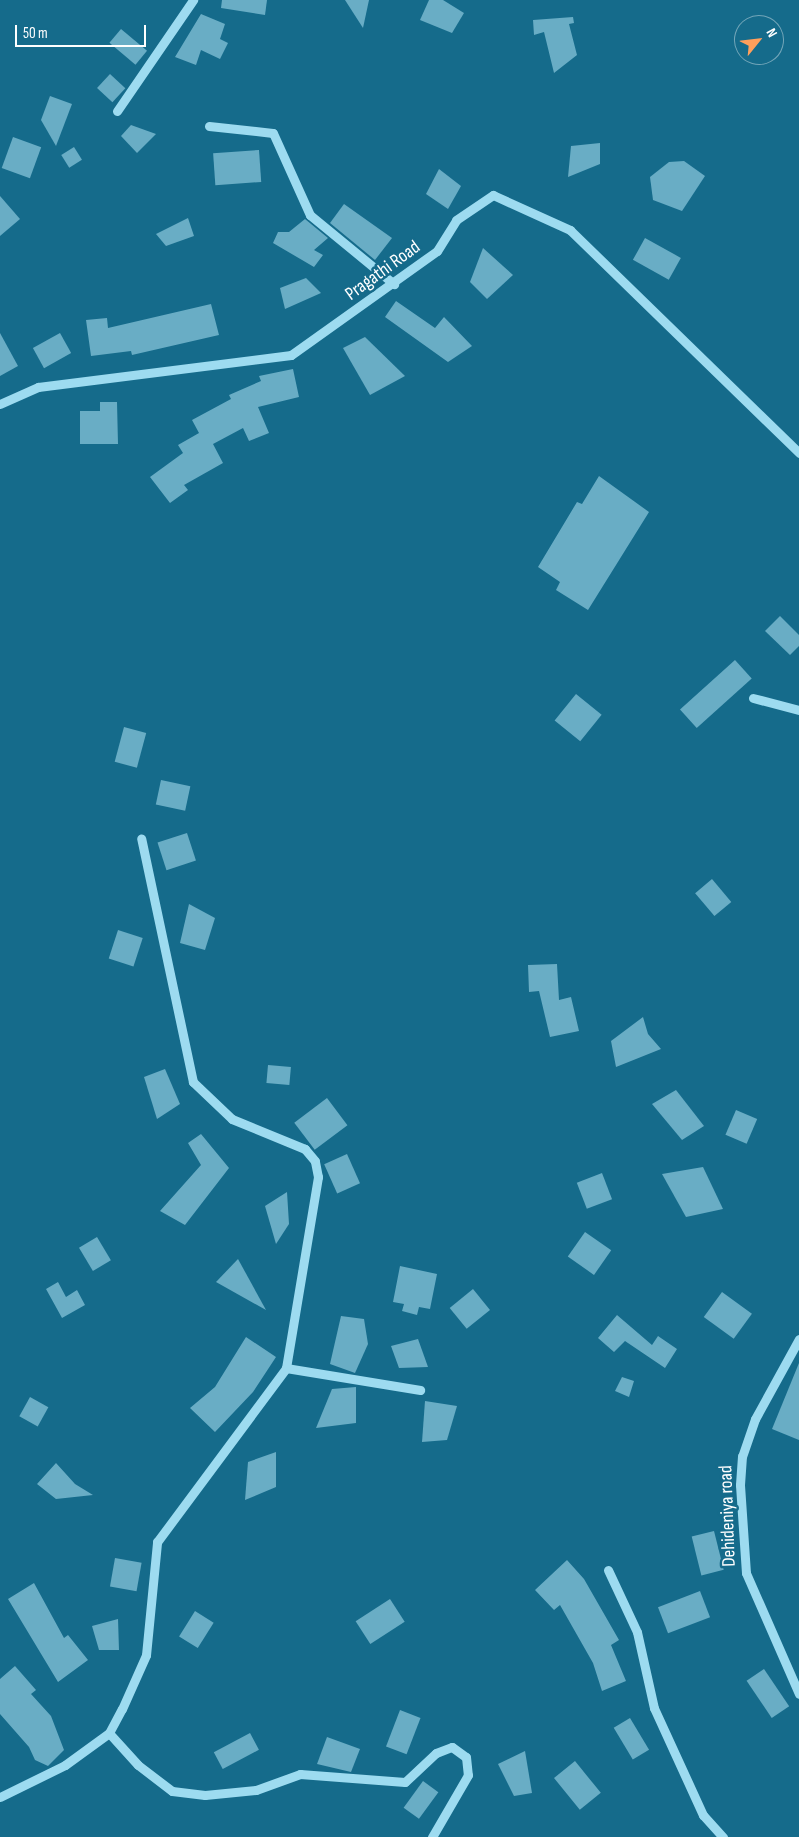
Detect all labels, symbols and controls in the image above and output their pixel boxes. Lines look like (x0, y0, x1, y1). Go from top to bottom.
scale bar (18, 15, 149, 47)
north arrow (734, 15, 784, 65)
text: 50 m (23, 24, 48, 43)
text: N (762, 26, 781, 40)
street label: Pragathi Road (341, 236, 425, 306)
street label: Dehideniya road (715, 1465, 741, 1567)

